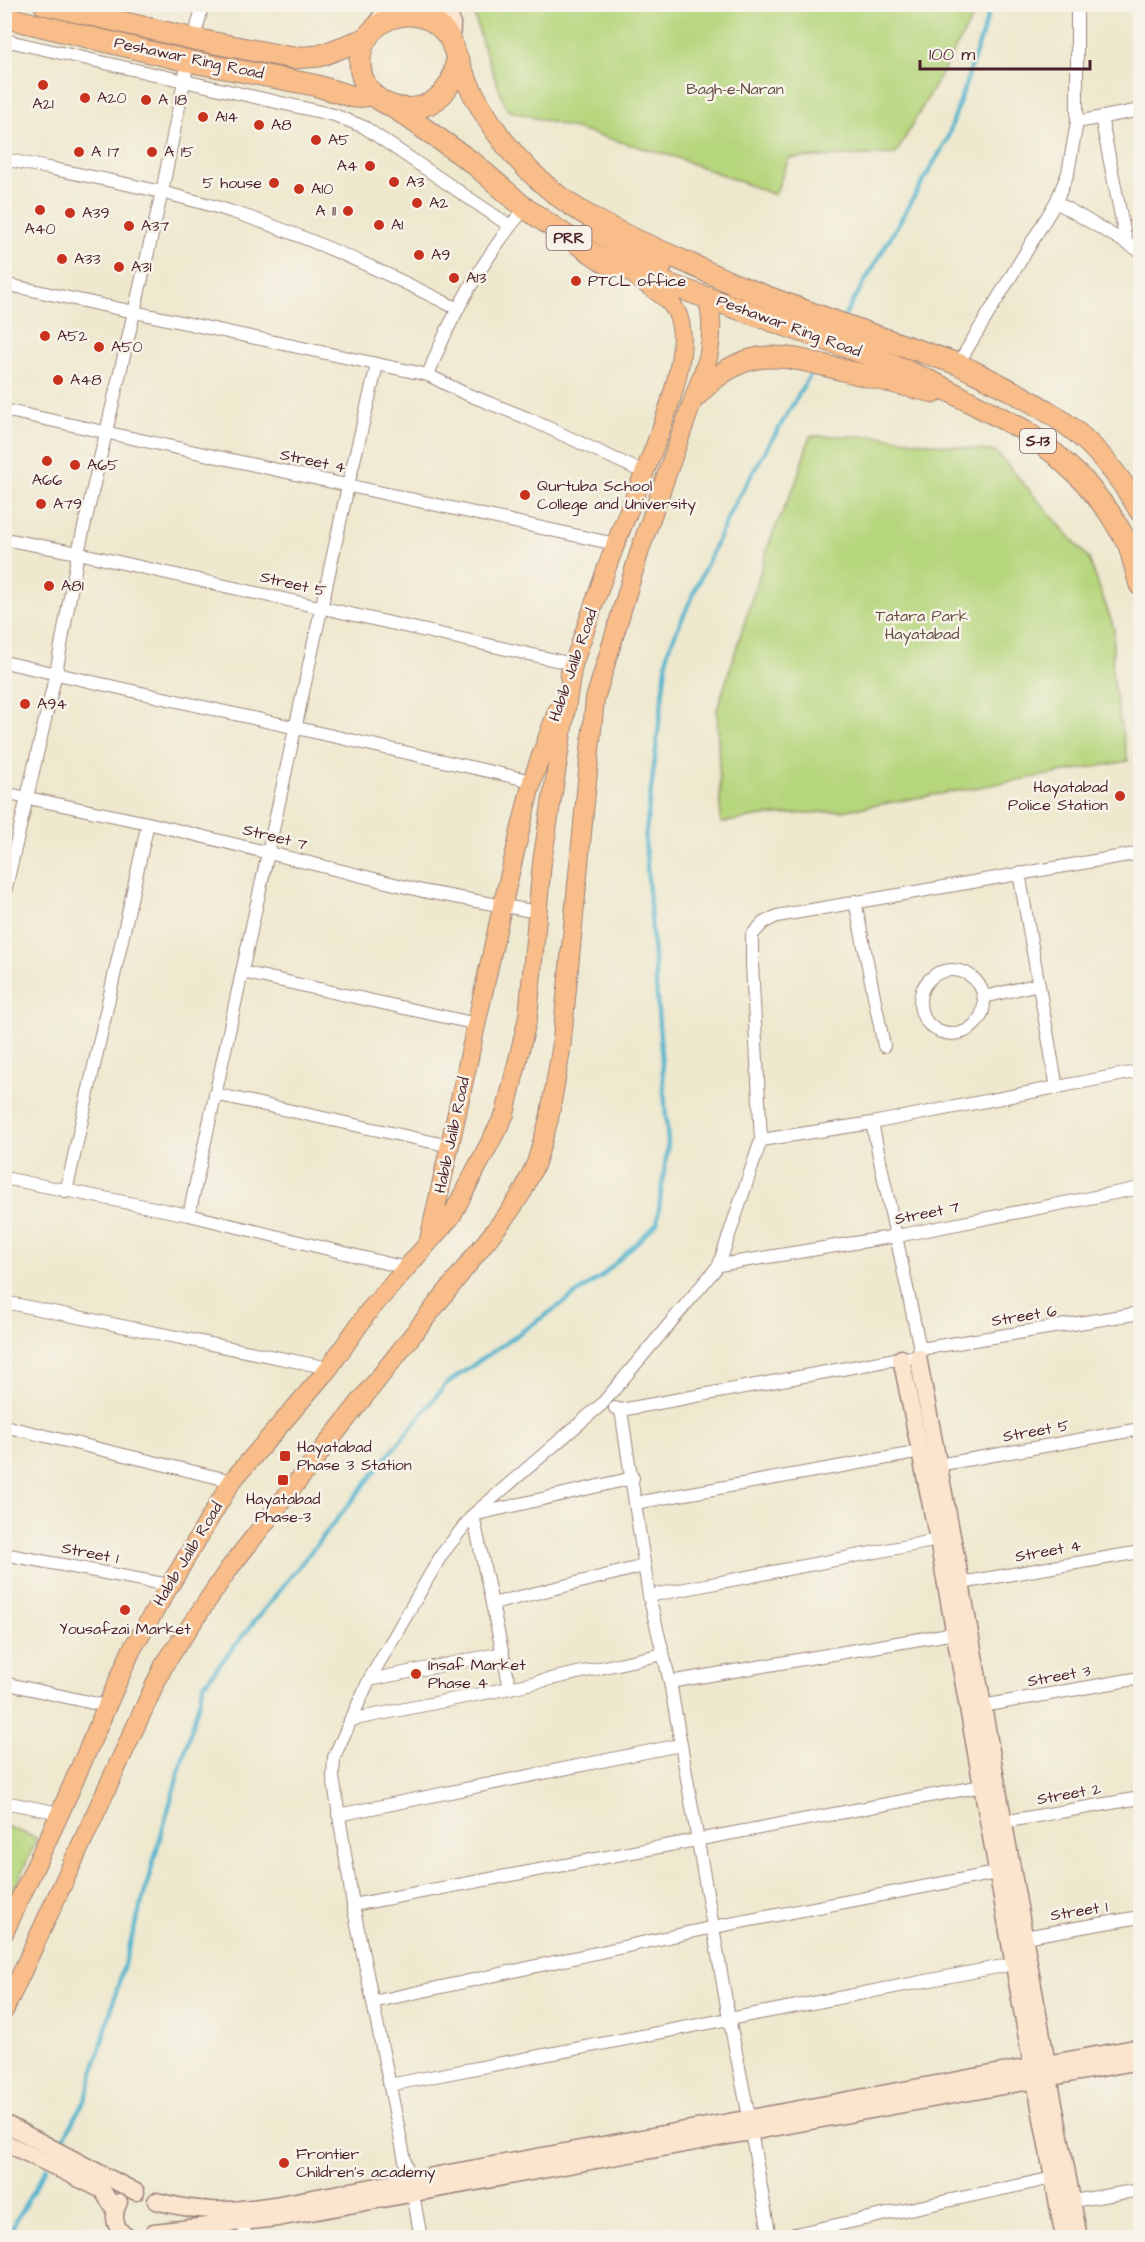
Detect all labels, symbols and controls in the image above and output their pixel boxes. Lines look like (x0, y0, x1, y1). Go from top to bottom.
street label: Peshawar Ring Road (112, 31, 266, 86)
scale bar (920, 33, 1090, 71)
text: 100 m (929, 42, 975, 67)
marker: A21 (36, 78, 50, 92)
park label: Bagh-e-Naran (686, 78, 784, 101)
place label: A20 (97, 87, 127, 109)
place label: A 18 (158, 89, 187, 111)
marker: A20 (78, 91, 92, 105)
place label: A21 (32, 93, 54, 115)
marker: A 18 (139, 93, 153, 107)
place label: A14 (215, 106, 238, 128)
marker: A14 (196, 110, 210, 124)
place label: A8 (271, 114, 292, 136)
marker: A8 (252, 118, 266, 132)
place label: A5 (328, 129, 350, 151)
marker: A5 (309, 133, 323, 147)
place label: A 17 (91, 141, 120, 163)
place label: A 15 (164, 141, 195, 163)
marker: A 17 (72, 145, 86, 159)
marker: A 15 (145, 145, 159, 159)
place label: A4 (337, 155, 358, 177)
marker: A4 (363, 159, 377, 173)
place label: A3 (406, 171, 424, 193)
place label: 5 house (203, 172, 262, 194)
marker: A3 (387, 175, 401, 189)
marker: 5 house (267, 176, 281, 190)
place label: A10 (311, 178, 333, 200)
marker: A10 (292, 182, 306, 196)
place label: A2 (429, 192, 448, 214)
marker: A2 (410, 196, 424, 210)
place label: A 11 (315, 200, 336, 222)
place label: A39 (82, 202, 110, 224)
marker: A40 (33, 203, 47, 217)
marker: A 11 (341, 204, 355, 218)
marker: A39 (63, 206, 77, 220)
place label: A1 (391, 214, 403, 236)
place label: A37 (141, 215, 169, 237)
place label: A40 (24, 218, 56, 240)
marker: A1 (372, 218, 386, 232)
marker: A37 (122, 219, 136, 233)
road number: PRR (546, 226, 592, 250)
place label: A9 (431, 244, 450, 266)
place label: A33 (74, 248, 101, 270)
marker: A9 (412, 248, 426, 262)
marker: A33 (55, 252, 69, 266)
place label: A31 (131, 256, 151, 278)
marker: A31 (112, 260, 126, 274)
place label: A13 (466, 267, 486, 289)
place label: PTCL office (588, 270, 687, 292)
marker: A13 (447, 271, 461, 285)
marker: PTCL office (569, 274, 583, 288)
street label: Peshawar Ring Road (713, 290, 864, 363)
place label: A52 (57, 325, 88, 347)
marker: A52 (38, 329, 52, 343)
place label: A50 (111, 336, 143, 358)
marker: A50 (92, 340, 106, 354)
place label: A48 (70, 369, 102, 391)
marker: A48 (51, 373, 65, 387)
road number: S-13 (1020, 429, 1056, 453)
street label: Street 4 (278, 443, 348, 479)
marker: A66 (40, 454, 54, 468)
place label: A65 (87, 454, 119, 476)
marker: A65 (68, 458, 82, 472)
place label: A66 (32, 469, 62, 491)
place label: Qurtuba School College and University (537, 475, 696, 516)
marker: Qurtuba School College and University (518, 488, 532, 502)
place label: A79 (53, 493, 82, 515)
marker: A79 (34, 497, 48, 511)
street label: Street 5 (258, 566, 329, 602)
place label: A81 (61, 575, 84, 597)
marker: A81 (42, 579, 56, 593)
street label: Habib Jalib Road (543, 605, 603, 725)
park label: Tatara Park Hayatabad (875, 605, 969, 646)
place label: A94 (37, 693, 67, 715)
marker: A94 (18, 697, 32, 711)
place label: Hayatabad Police Station (1008, 776, 1108, 816)
marker: Hayatabad Police Station (1113, 789, 1127, 803)
street label: Street 7 (241, 818, 310, 856)
street label: Habib Jalib Road (429, 1075, 475, 1195)
street label: Street 7 (893, 1196, 961, 1230)
street label: Street 6 (990, 1300, 1058, 1332)
street label: Street 5 (1001, 1414, 1072, 1448)
place label: Hayatabad Phase 3 Station (297, 1436, 412, 1476)
marker: Hayatabad Phase 3 Station (278, 1449, 292, 1463)
marker: Hayatabad Phase-3 (276, 1473, 290, 1487)
place label: Hayatabad Phase-3 (246, 1488, 320, 1528)
street label: Habib Jalib Road (148, 1498, 228, 1610)
street label: Street 4 (1013, 1534, 1083, 1568)
street label: Street 1 (60, 1537, 120, 1569)
marker: Yousafzai Market (118, 1603, 132, 1617)
place label: Yousafzai Market (59, 1618, 191, 1640)
place label: Insaf Market Phase 4 (428, 1654, 526, 1694)
street label: Street 3 (1026, 1660, 1092, 1692)
marker: Insaf Market Phase 4 (409, 1667, 423, 1681)
street label: Street 2 (1035, 1778, 1103, 1810)
street label: Street 1 (1049, 1896, 1109, 1926)
place label: Frontier Children's academy (296, 2143, 436, 2184)
marker: Frontier Children's academy (277, 2156, 291, 2170)

